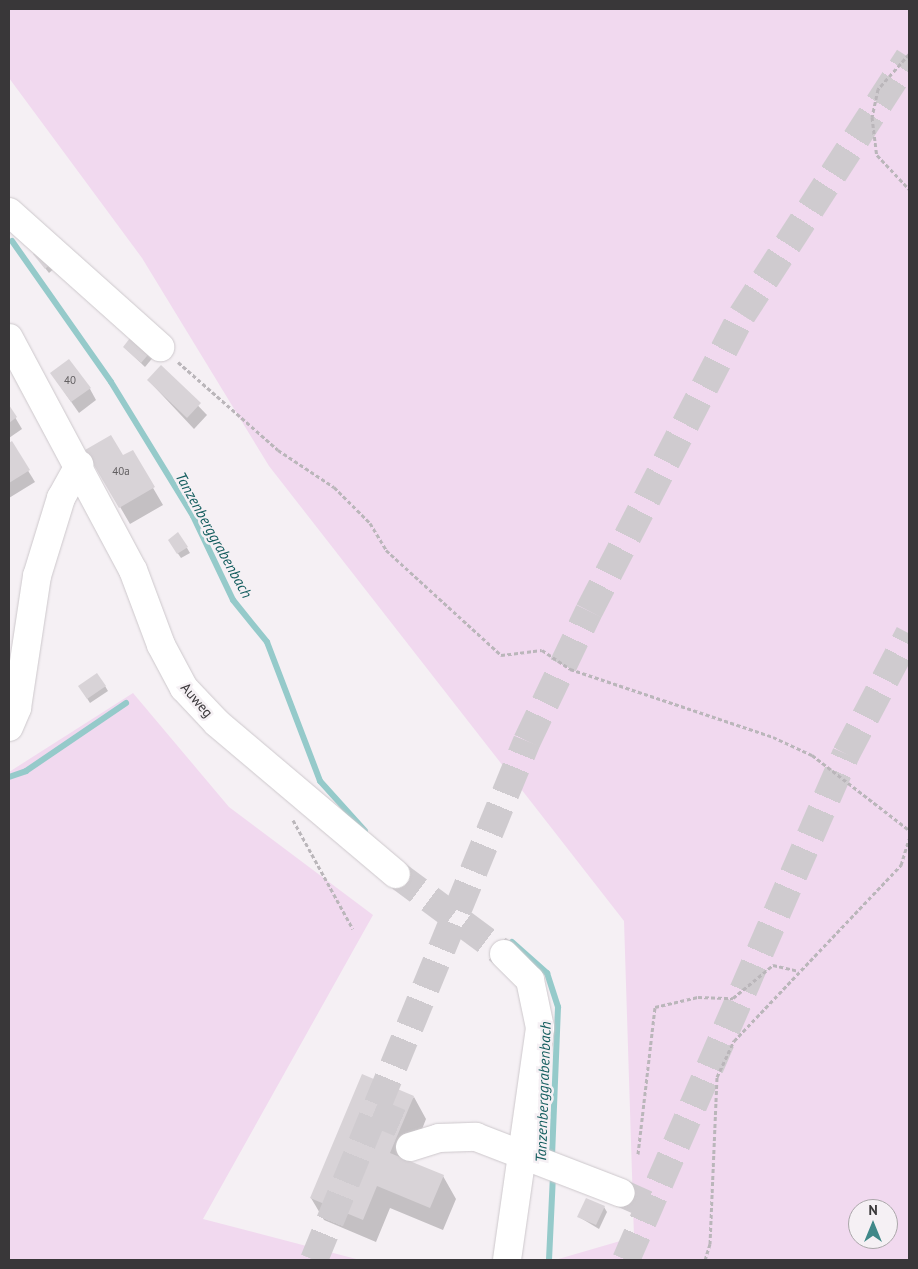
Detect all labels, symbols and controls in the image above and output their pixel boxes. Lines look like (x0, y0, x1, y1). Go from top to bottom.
house number: 40 (64, 373, 76, 387)
house number: 40a (112, 464, 130, 478)
water label: Tanzenberggrabenbach (172, 469, 256, 601)
street label: Auweg (177, 679, 217, 721)
water label: Tanzenberggrabenbach (532, 1021, 554, 1163)
north arrow (848, 1199, 898, 1249)
text: N (868, 1201, 878, 1219)

